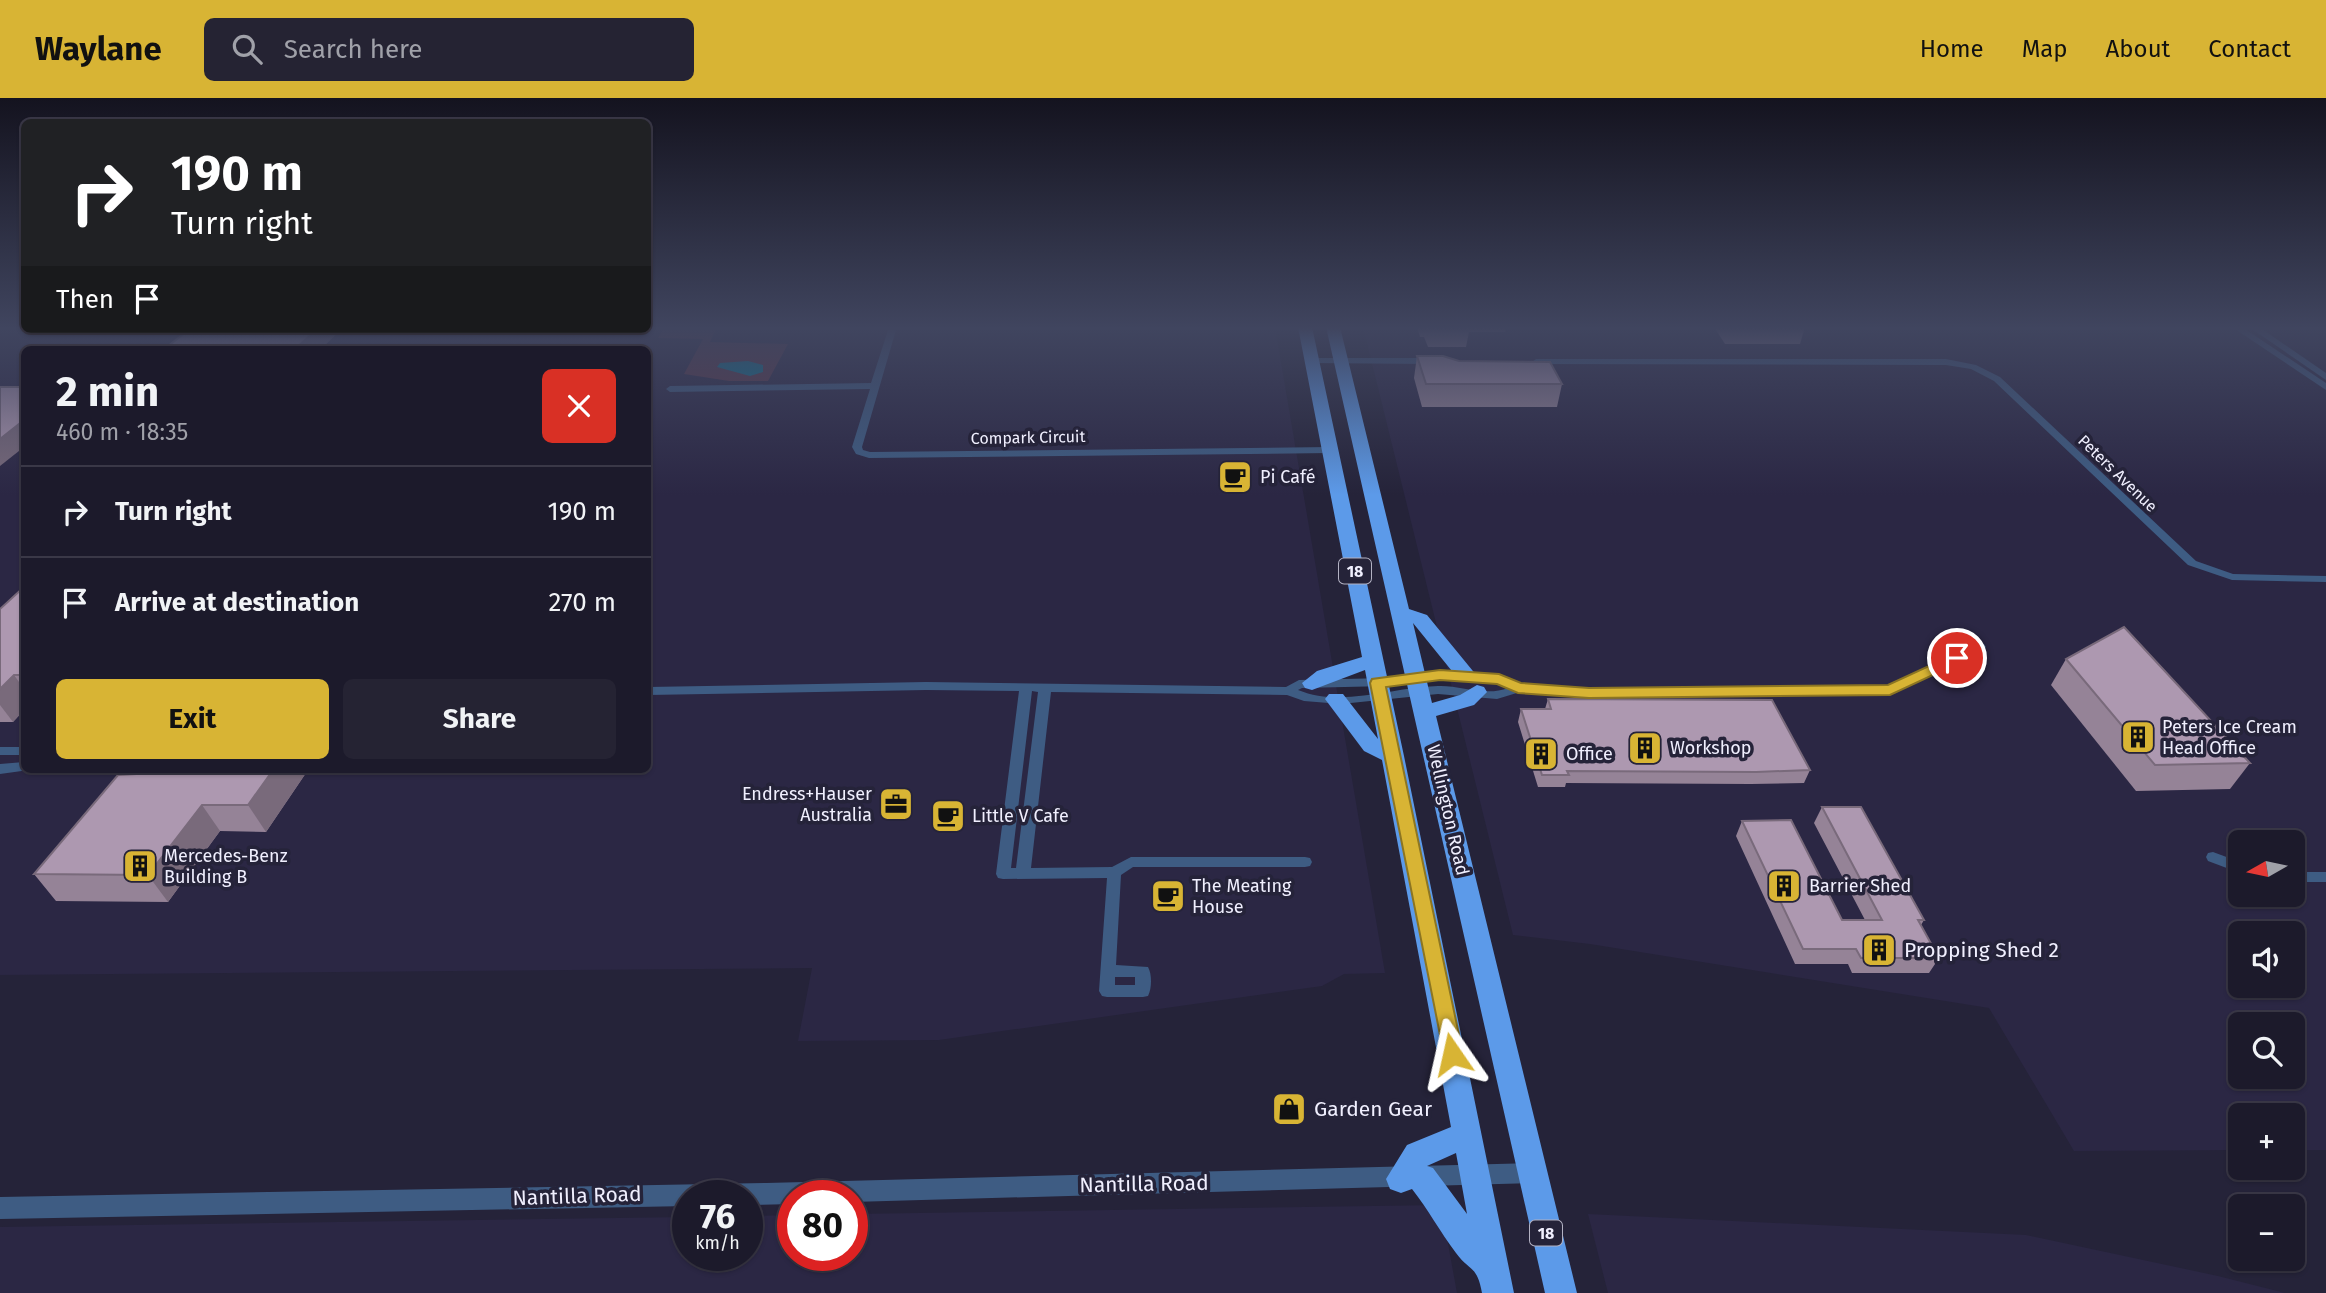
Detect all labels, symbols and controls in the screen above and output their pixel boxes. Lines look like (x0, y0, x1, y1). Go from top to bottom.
search box (204, 18, 694, 81)
text: Waylane (35, 29, 162, 69)
icon: search (228, 30, 266, 68)
text: Search here (284, 34, 423, 65)
text: Home (1920, 35, 1984, 63)
text: Map (2022, 35, 2068, 63)
text: About (2106, 35, 2170, 63)
text: Contact (2208, 35, 2291, 63)
text: 190 m (171, 144, 303, 203)
icon: right (56, 147, 147, 238)
text: Turn right (171, 204, 313, 242)
icon: arrive (128, 280, 166, 318)
text: Then (56, 284, 114, 315)
text: 2 min (56, 367, 159, 417)
button: close (542, 369, 616, 443)
text: 460 m · 18:35 (56, 418, 188, 446)
street label: Compark Circuit (971, 427, 1086, 448)
street label: Peters Avenue (2074, 431, 2161, 516)
cafe icon: Pi Café (1216, 458, 1254, 496)
place label: Pi Café (1260, 466, 1316, 488)
icon: right (56, 493, 94, 531)
text: Turn right (115, 496, 232, 527)
text: 190 m (547, 496, 616, 527)
road number: 18 (1339, 558, 1371, 584)
icon: arrive (56, 584, 94, 622)
text: Arrive at destination (115, 587, 359, 618)
text: 270 m (548, 587, 616, 618)
pin (1927, 628, 1987, 688)
icon: arrive (1938, 639, 1976, 677)
button: Exit (56, 679, 329, 759)
button: Share (343, 679, 616, 759)
place label: Peters Ice Cream Head Office (2162, 716, 2297, 759)
building icon: Peters Ice Cream Head Office (2119, 718, 2157, 756)
building icon: Workshop (1626, 729, 1664, 767)
building icon: Office (1522, 735, 1560, 773)
place label: Workshop (1670, 737, 1751, 759)
street label: Wellington Road (1422, 742, 1474, 878)
place label: Office (1566, 743, 1613, 765)
place label: Endress+Hauser Australia (742, 783, 872, 826)
office icon: Endress+Hauser Australia (877, 785, 915, 823)
cafe icon: Little V Cafe (929, 797, 967, 835)
place label: Little V Cafe (972, 805, 1069, 827)
north arrow (2228, 830, 2305, 906)
map controls (2228, 830, 2305, 1271)
place label: Mercedes-Benz Building B (164, 845, 288, 888)
building icon: Mercedes-Benz Building B (121, 847, 159, 885)
building icon: Barrier Shed (1765, 867, 1803, 905)
place label: The Meating House (1192, 875, 1292, 918)
place label: Barrier Shed (1809, 875, 1911, 897)
cafe icon: The Meating House (1149, 877, 1187, 915)
button: sound (2228, 921, 2305, 998)
building icon: Propping Shed 2 (1860, 931, 1898, 969)
place label: Propping Shed 2 (1904, 937, 2059, 963)
button: search (2228, 1012, 2305, 1089)
position arrow (1415, 1017, 1489, 1091)
shop icon: Garden Gear (1270, 1090, 1308, 1128)
place label: Garden Gear (1314, 1096, 1432, 1122)
button: + (2228, 1103, 2305, 1180)
street label: Nantilla Road (1079, 1170, 1209, 1198)
speed limit sign: 80 (777, 1180, 868, 1271)
street label: Nantilla Road (512, 1181, 642, 1211)
button: − (2228, 1194, 2305, 1271)
text: 76 (700, 1195, 735, 1237)
road number: 18 (1530, 1220, 1562, 1246)
text: km/h (695, 1232, 740, 1254)

